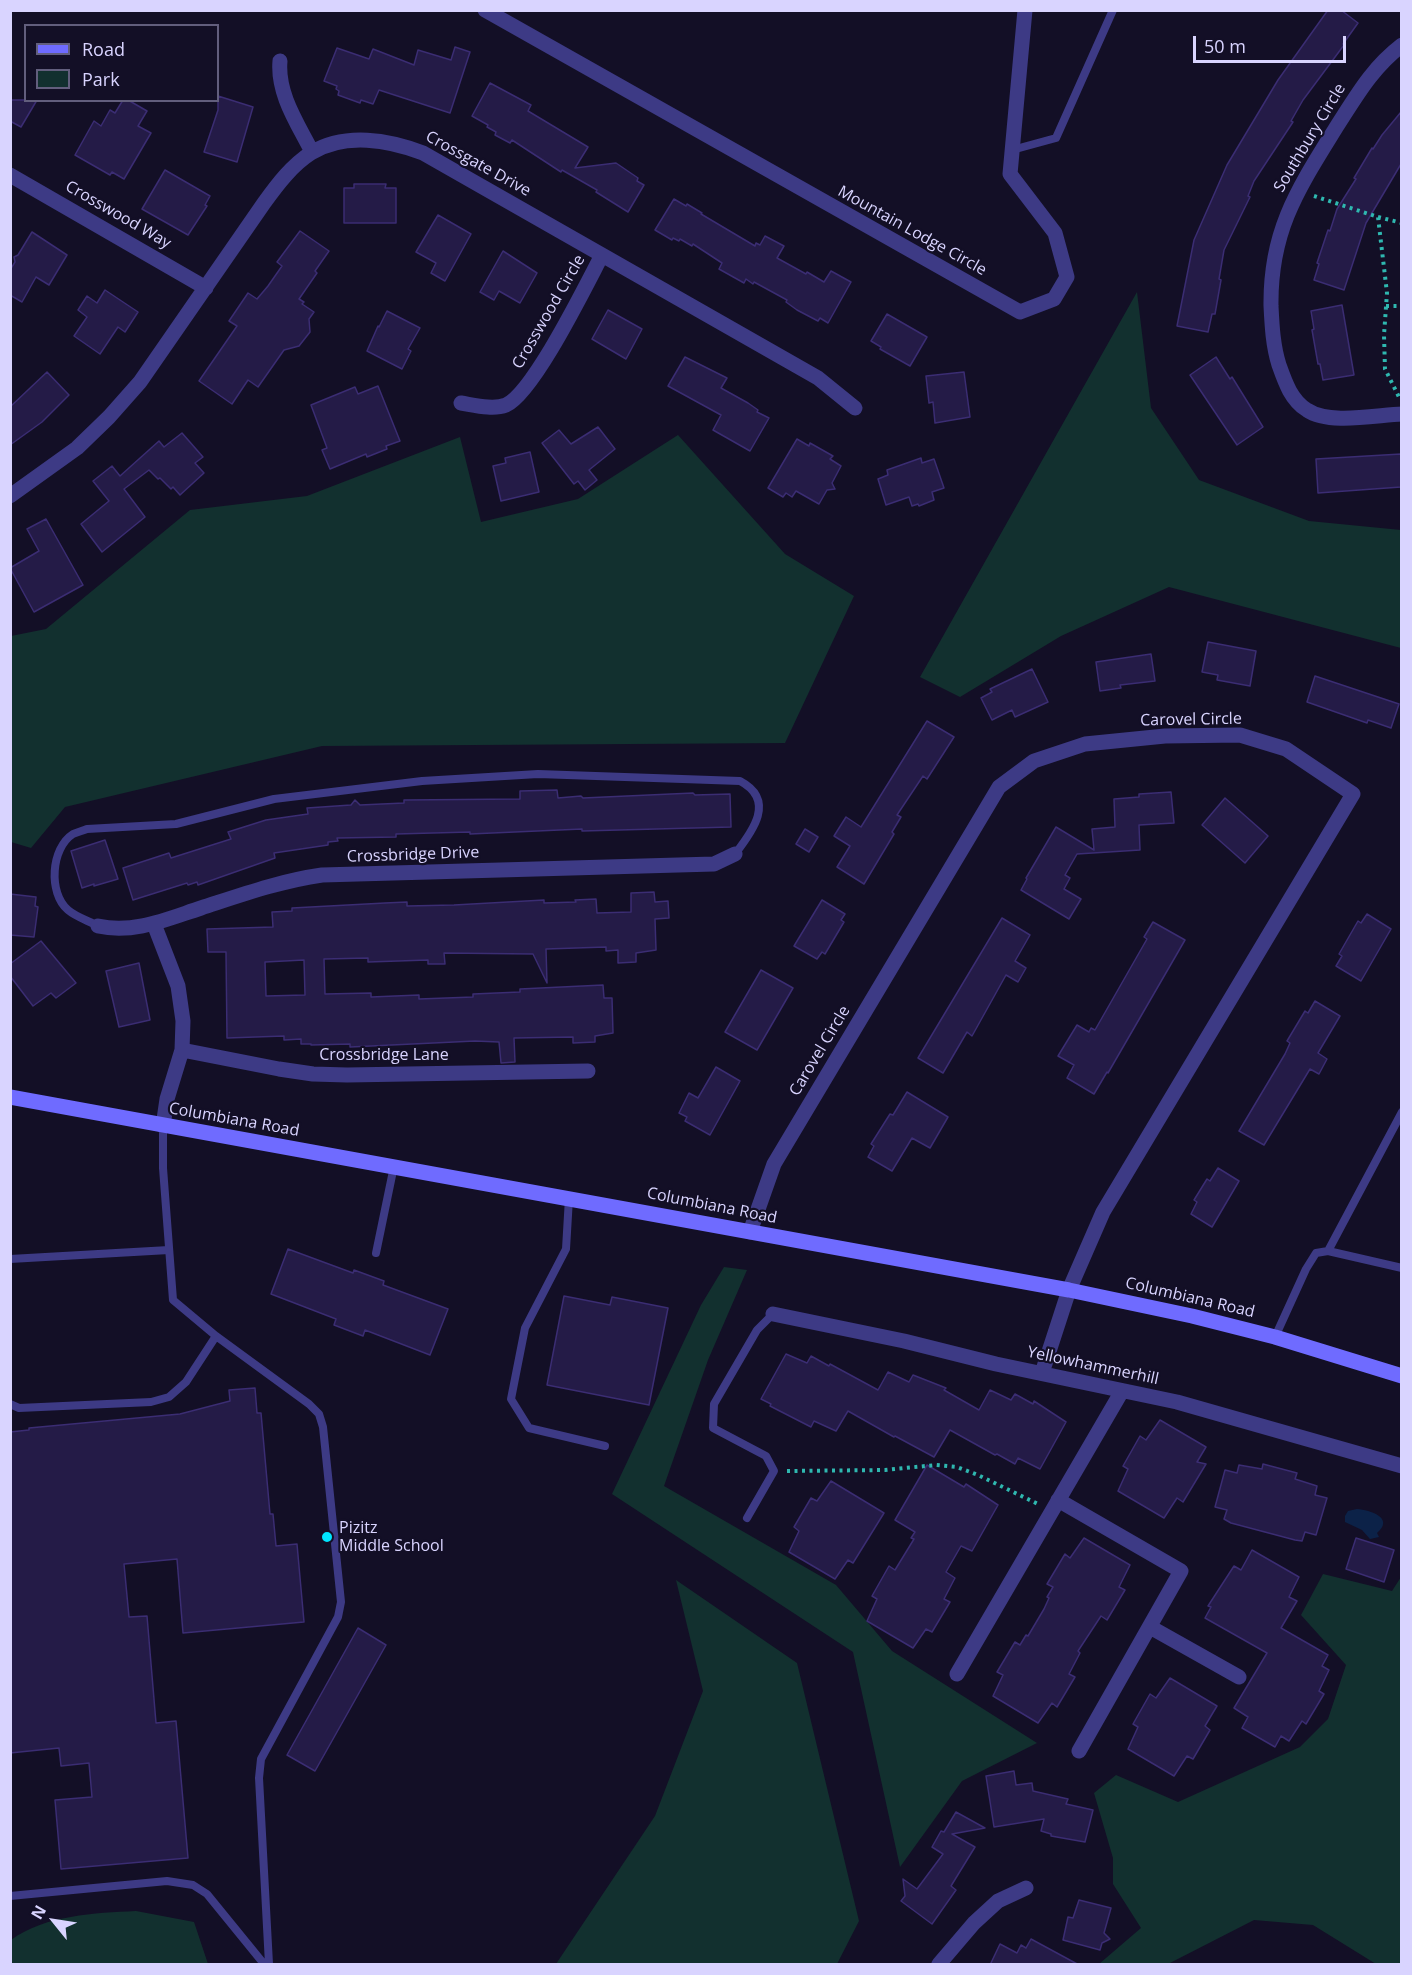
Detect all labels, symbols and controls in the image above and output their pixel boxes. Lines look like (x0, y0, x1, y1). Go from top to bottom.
legend (24, 24, 219, 102)
scale bar (1196, 24, 1349, 62)
text: 50 m (1204, 34, 1246, 58)
text: Road (82, 37, 125, 61)
text: Park (82, 67, 120, 91)
street label: Southbury Circle (1270, 80, 1350, 196)
street label: Crossgate Drive (422, 127, 534, 201)
street label: Crosswood Way (62, 177, 174, 253)
street label: Mountain Lodge Circle (834, 182, 990, 280)
street label: Crosswood Circle (509, 252, 589, 372)
street label: Carovel Circle (1140, 710, 1242, 730)
street label: Crossbridge Drive (346, 843, 480, 867)
street label: Carovel Circle (786, 1002, 854, 1100)
street label: Crossbridge Lane (319, 1045, 449, 1065)
street label: Columbiana Road (167, 1099, 301, 1141)
street label: Columbiana Road (645, 1184, 779, 1228)
street label: Columbiana Road (1123, 1274, 1257, 1322)
street label: Yellowhammerhill (1026, 1343, 1160, 1389)
place label: Pizitz Middle School (339, 1518, 444, 1556)
marker: Pizitz Middle School (320, 1530, 334, 1544)
north arrow (24, 1891, 84, 1951)
text: N (26, 1901, 51, 1923)

